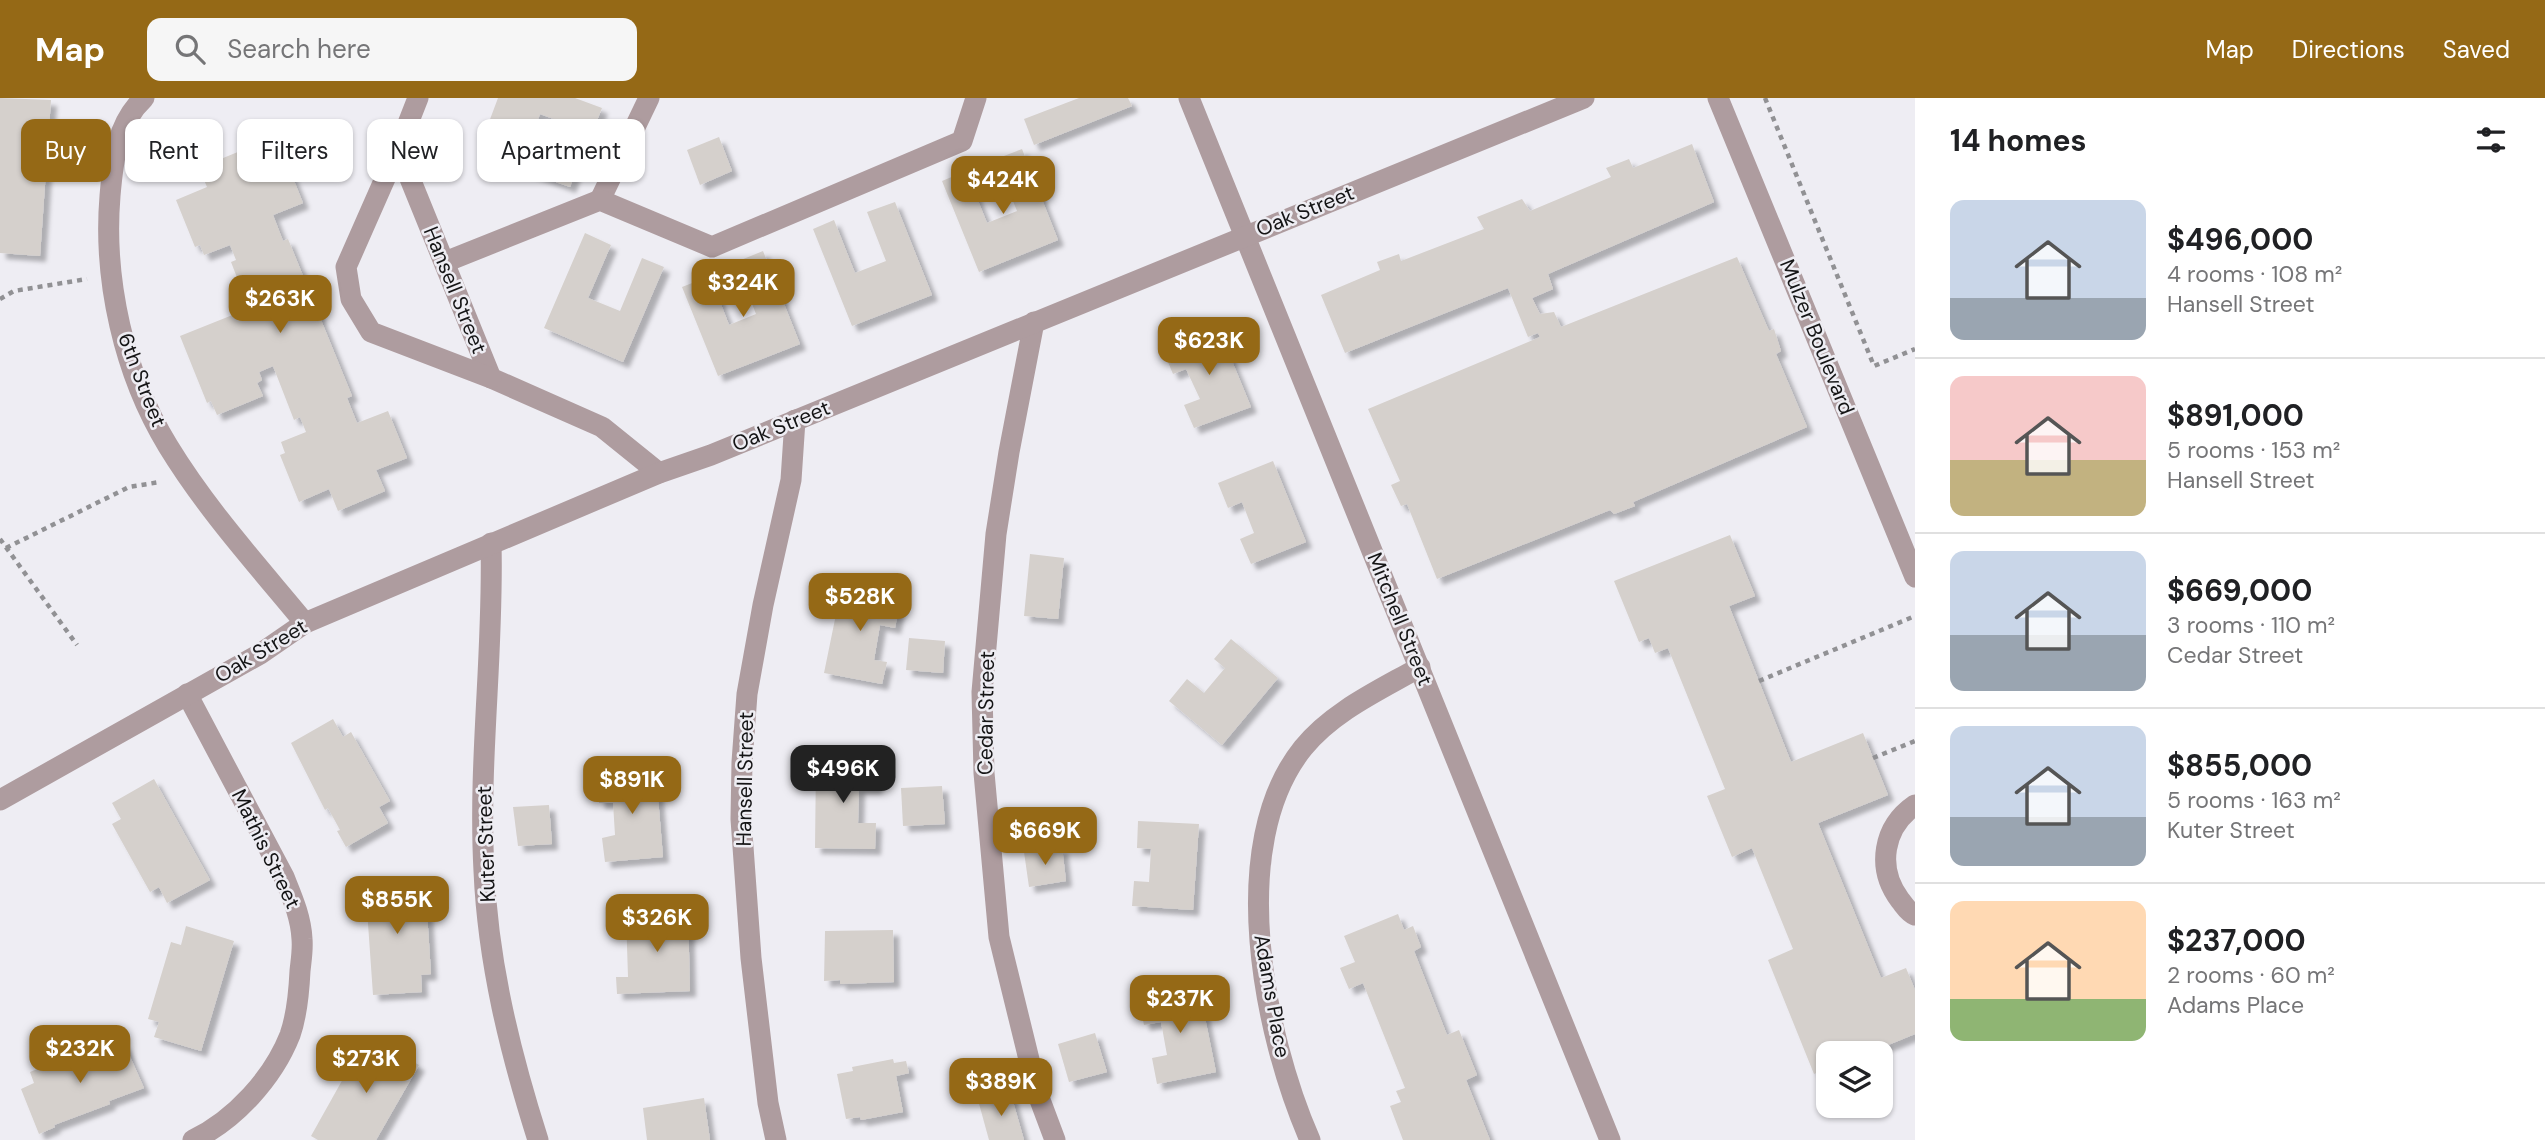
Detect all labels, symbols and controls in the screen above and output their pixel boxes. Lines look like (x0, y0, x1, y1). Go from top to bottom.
search box (147, 18, 637, 81)
text: Map (35, 28, 105, 71)
icon: search (171, 30, 209, 68)
text: Search here (227, 32, 371, 66)
text: Map (2206, 34, 2254, 65)
text: Directions (2292, 34, 2405, 65)
text: Saved (2443, 34, 2510, 65)
chip: Buy (21, 119, 111, 182)
chip: Rent (125, 119, 223, 182)
chip: Filters (237, 119, 353, 182)
chip: New (367, 119, 463, 182)
chip: Apartment (477, 119, 645, 182)
text: 14 homes (1950, 121, 2087, 160)
icon: filters (2472, 121, 2510, 159)
pin: $424K (954, 156, 1052, 216)
text: $424K (967, 164, 1039, 194)
street label: Oak Street (1252, 179, 1358, 243)
text: $496,000 (2167, 220, 2313, 259)
street label: Hansell Street (417, 222, 493, 358)
icon: home (2006, 228, 2090, 312)
street label: Mulzer Boulevard (1773, 255, 1861, 419)
text: 4 rooms · 108 m² (2167, 259, 2342, 289)
pin: $324K (694, 260, 792, 319)
text: $324K (708, 267, 778, 297)
pin: $263K (231, 275, 329, 335)
text: $263K (245, 283, 315, 313)
text: Hansell Street (2167, 289, 2315, 319)
pin: $623K (1160, 317, 1258, 377)
text: $623K (1174, 325, 1244, 355)
street label: 6th Street (111, 329, 173, 431)
street label: Oak Street (728, 394, 834, 458)
text: $891,000 (2167, 396, 2304, 435)
icon: home (2006, 404, 2090, 488)
text: 5 rooms · 153 m² (2167, 435, 2340, 465)
text: Hansell Street (2167, 465, 2315, 495)
street label: Mitchell Street (1361, 548, 1439, 690)
text: $669,000 (2167, 571, 2312, 610)
pin: $528K (811, 574, 909, 633)
icon: home (2006, 579, 2090, 663)
text: $528K (825, 581, 895, 611)
text: 3 rooms · 110 m² (2167, 610, 2335, 640)
street label: Oak Street (209, 612, 313, 690)
text: Cedar Street (2167, 640, 2303, 670)
street label: Cedar Street (971, 651, 1001, 775)
street label: Hansell Street (730, 711, 760, 847)
pin: $496K (794, 746, 892, 805)
text: $855,000 (2167, 746, 2312, 785)
text: $496K (806, 753, 880, 783)
icon: home (2006, 754, 2090, 838)
pin: $891K (583, 756, 681, 816)
text: $891K (599, 764, 665, 794)
street label: Mathis Street (225, 785, 307, 913)
street label: Kuter Street (470, 785, 502, 903)
text: 5 rooms · 163 m² (2167, 785, 2341, 815)
pin: $669K (996, 808, 1094, 867)
text: $669K (1009, 815, 1081, 845)
text: Kuter Street (2167, 815, 2295, 845)
pin: $855K (348, 876, 446, 936)
text: $855K (361, 884, 433, 914)
pin: $326K (608, 894, 706, 954)
text: $326K (622, 902, 692, 932)
text: $237,000 (2167, 921, 2306, 960)
icon: home (2006, 929, 2090, 1013)
street label: Adams Place (1247, 932, 1297, 1060)
text: 2 rooms · 60 m² (2167, 960, 2335, 990)
pin: $237K (1131, 976, 1229, 1035)
text: $237K (1146, 983, 1214, 1013)
text: Adams Place (2167, 990, 2304, 1020)
pin: $232K (31, 1026, 129, 1085)
text: $232K (45, 1033, 115, 1063)
pin: $273K (317, 1035, 415, 1095)
map controls (1816, 1041, 1893, 1118)
button: layers (1816, 1041, 1893, 1118)
text: $273K (332, 1043, 400, 1073)
pin: $389K (952, 1058, 1050, 1118)
text: $389K (965, 1066, 1037, 1096)

